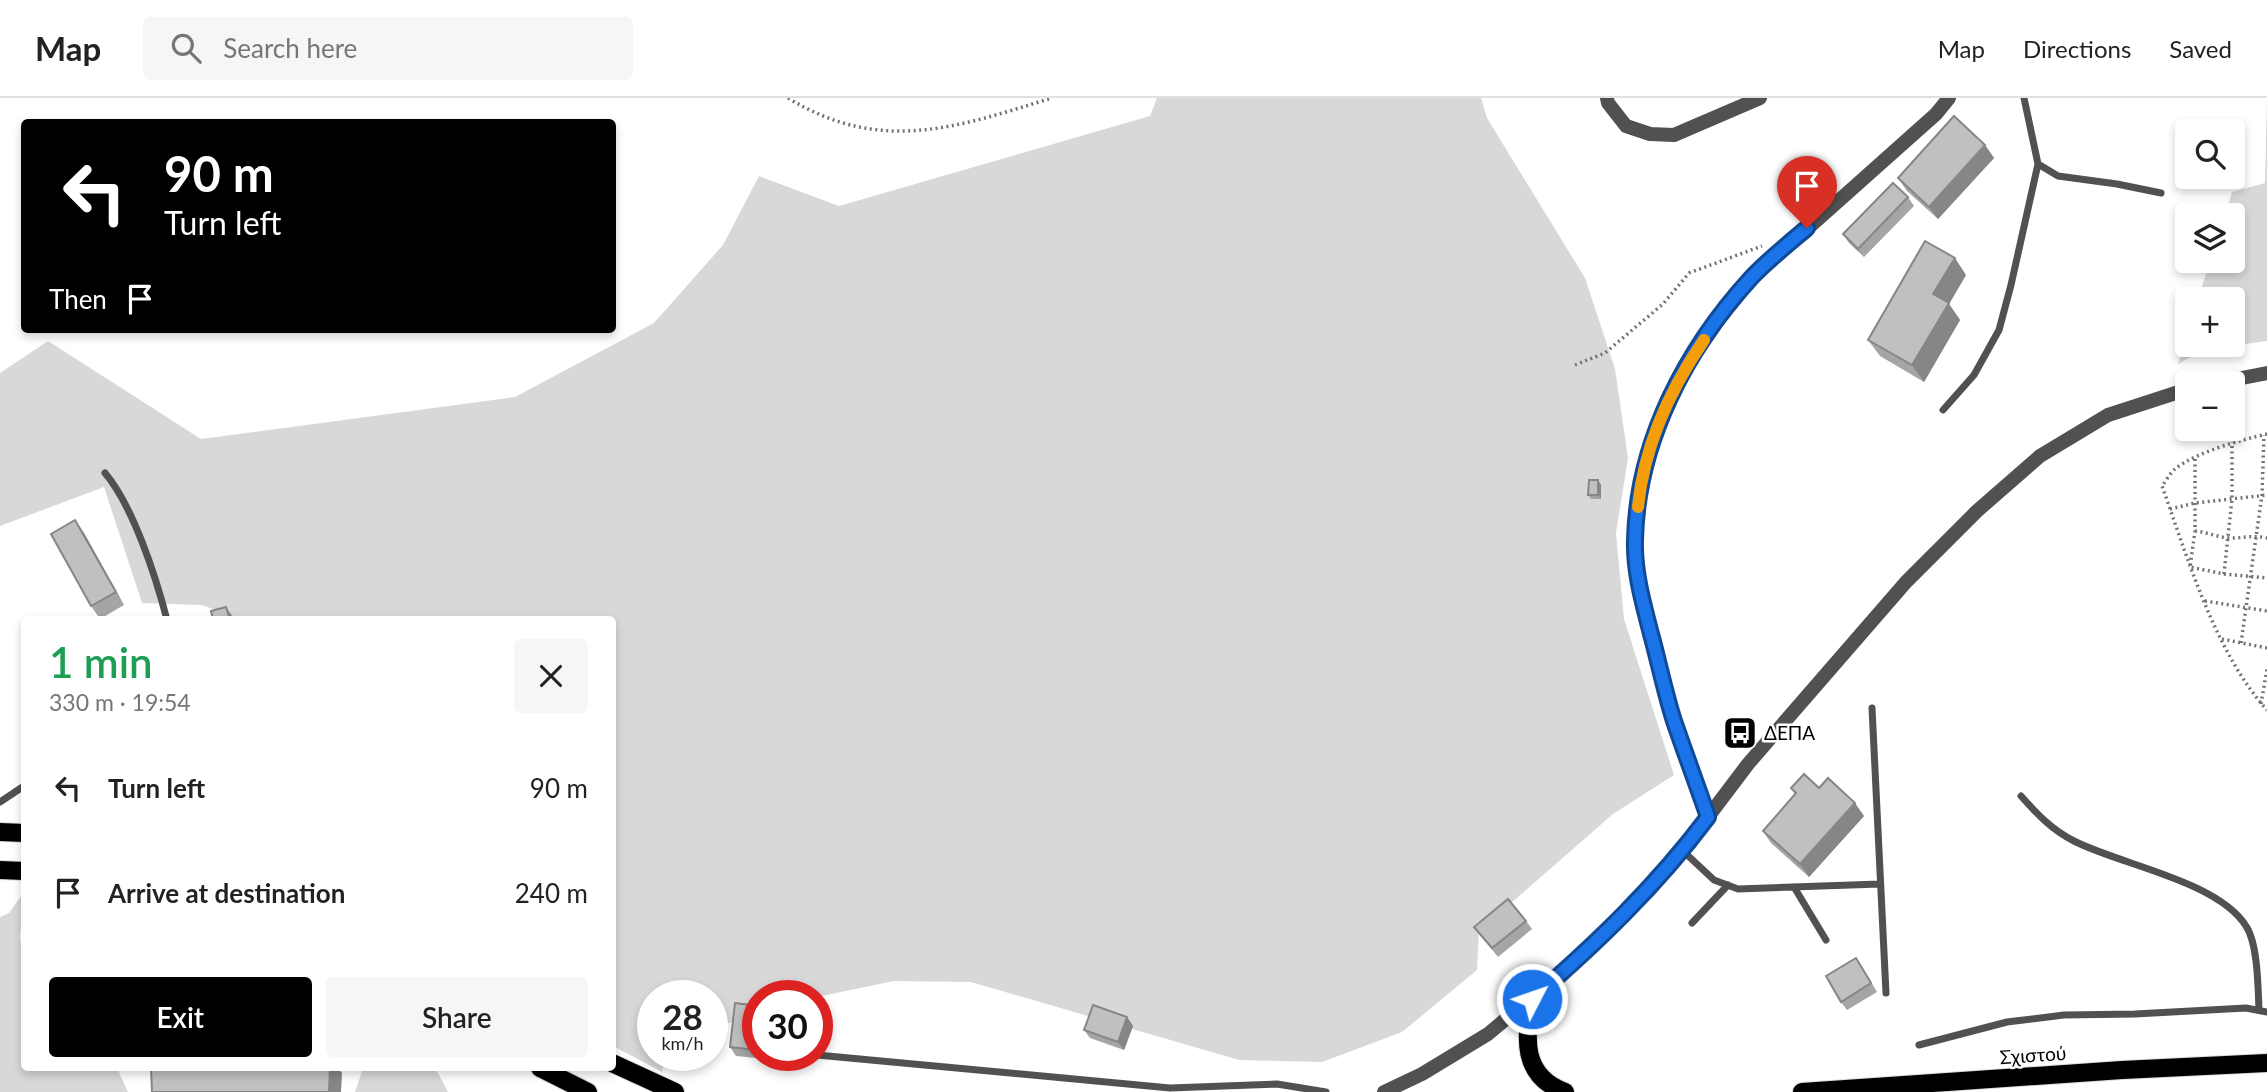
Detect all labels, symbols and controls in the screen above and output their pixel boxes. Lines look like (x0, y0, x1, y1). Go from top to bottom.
search box (143, 17, 633, 80)
text: Map (35, 28, 101, 68)
icon: search (167, 29, 205, 67)
text: Search here (223, 32, 357, 64)
text: Map (1938, 34, 1985, 63)
text: Directions (2023, 34, 2131, 63)
text: Saved (2169, 34, 2232, 63)
map controls (2175, 119, 2245, 441)
button: search (2175, 119, 2245, 189)
text: 90 m (164, 144, 274, 202)
icon: left (49, 147, 140, 238)
pin (1777, 156, 1837, 228)
icon: arrive (1788, 167, 1826, 205)
text: Turn left (164, 203, 281, 242)
button: layers (2175, 203, 2245, 273)
icon: arrive (121, 280, 159, 318)
text: Then (49, 283, 107, 315)
button: + (2175, 287, 2245, 357)
button: − (2175, 371, 2245, 441)
text: 1 min (49, 637, 153, 687)
button: close (514, 639, 588, 713)
text: 330 m · 19:54 (49, 688, 191, 716)
bus stop icon: ΔΕΠΑ (1721, 714, 1759, 752)
place label: ΔΕΠΑ (1764, 721, 1815, 744)
icon: left (49, 769, 87, 807)
text: Turn left (108, 772, 205, 804)
text: 90 m (530, 772, 588, 804)
icon: arrive (49, 874, 87, 912)
text: Arrive at destination (108, 877, 345, 909)
text: 240 m (515, 877, 588, 909)
position arrow (1495, 962, 1569, 1036)
button: Exit (49, 977, 312, 1057)
button: Share (326, 977, 588, 1057)
speed limit sign: 30 (742, 980, 833, 1071)
text: 28 (662, 995, 703, 1037)
text: km/h (661, 1032, 704, 1054)
street label: Σχιστού (1999, 1041, 2067, 1068)

